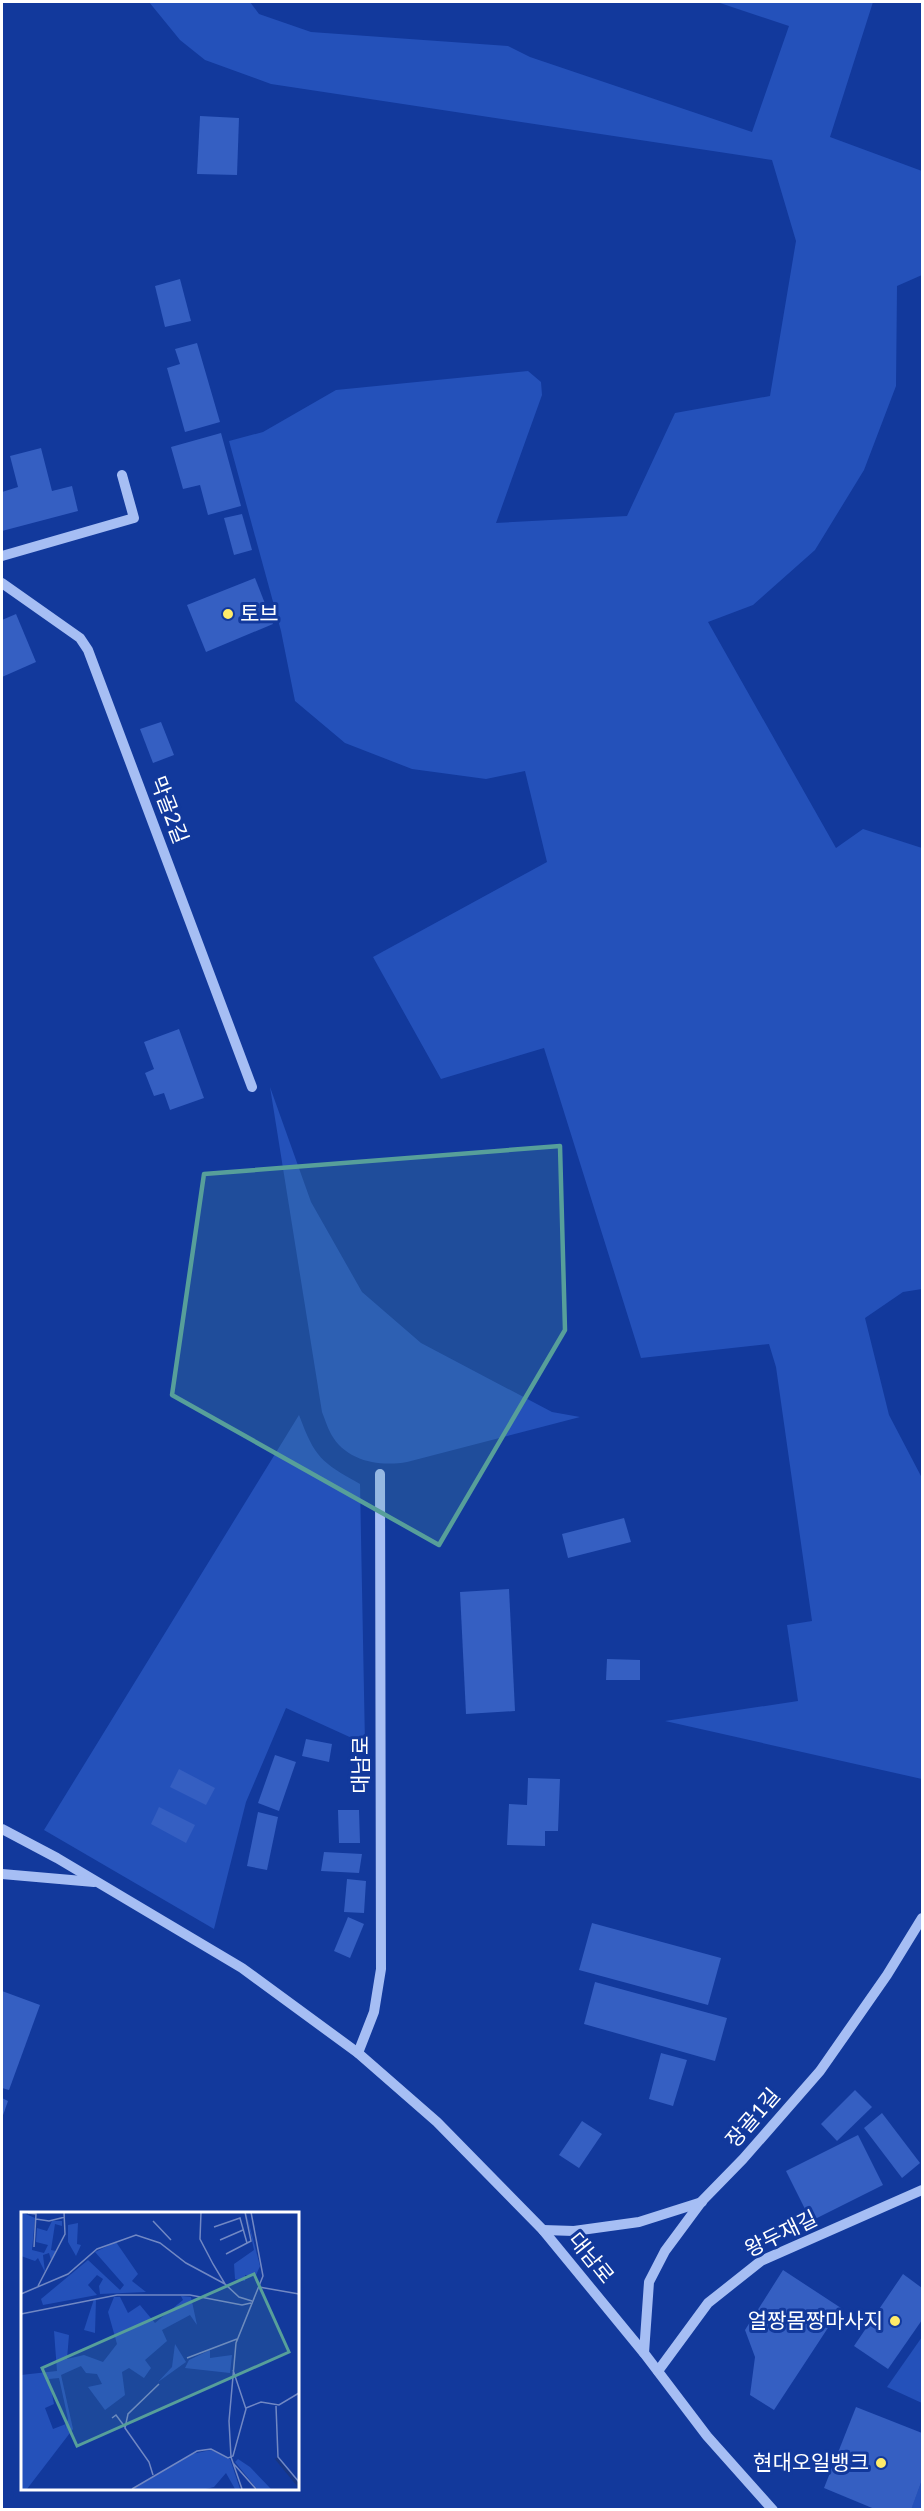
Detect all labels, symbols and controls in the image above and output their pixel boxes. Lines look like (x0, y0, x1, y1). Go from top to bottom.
place label: 토브 (240, 600, 279, 625)
marker: 토브 (221, 607, 235, 621)
street label: 막골2길 (146, 772, 195, 847)
street label: 대남로 (347, 1736, 372, 1794)
street label: 장골1길 (719, 2082, 784, 2152)
street label: 왕두재길 (740, 2204, 821, 2261)
inset map (21, 2212, 298, 2490)
street label: 대남로 (564, 2227, 620, 2287)
place label: 얼짱몸짱마사지 (748, 2307, 883, 2332)
marker: 얼짱몸짱마사지 (888, 2314, 902, 2328)
place label: 현대오일뱅크 (753, 2449, 869, 2474)
marker: 현대오일뱅크 (874, 2456, 888, 2470)

